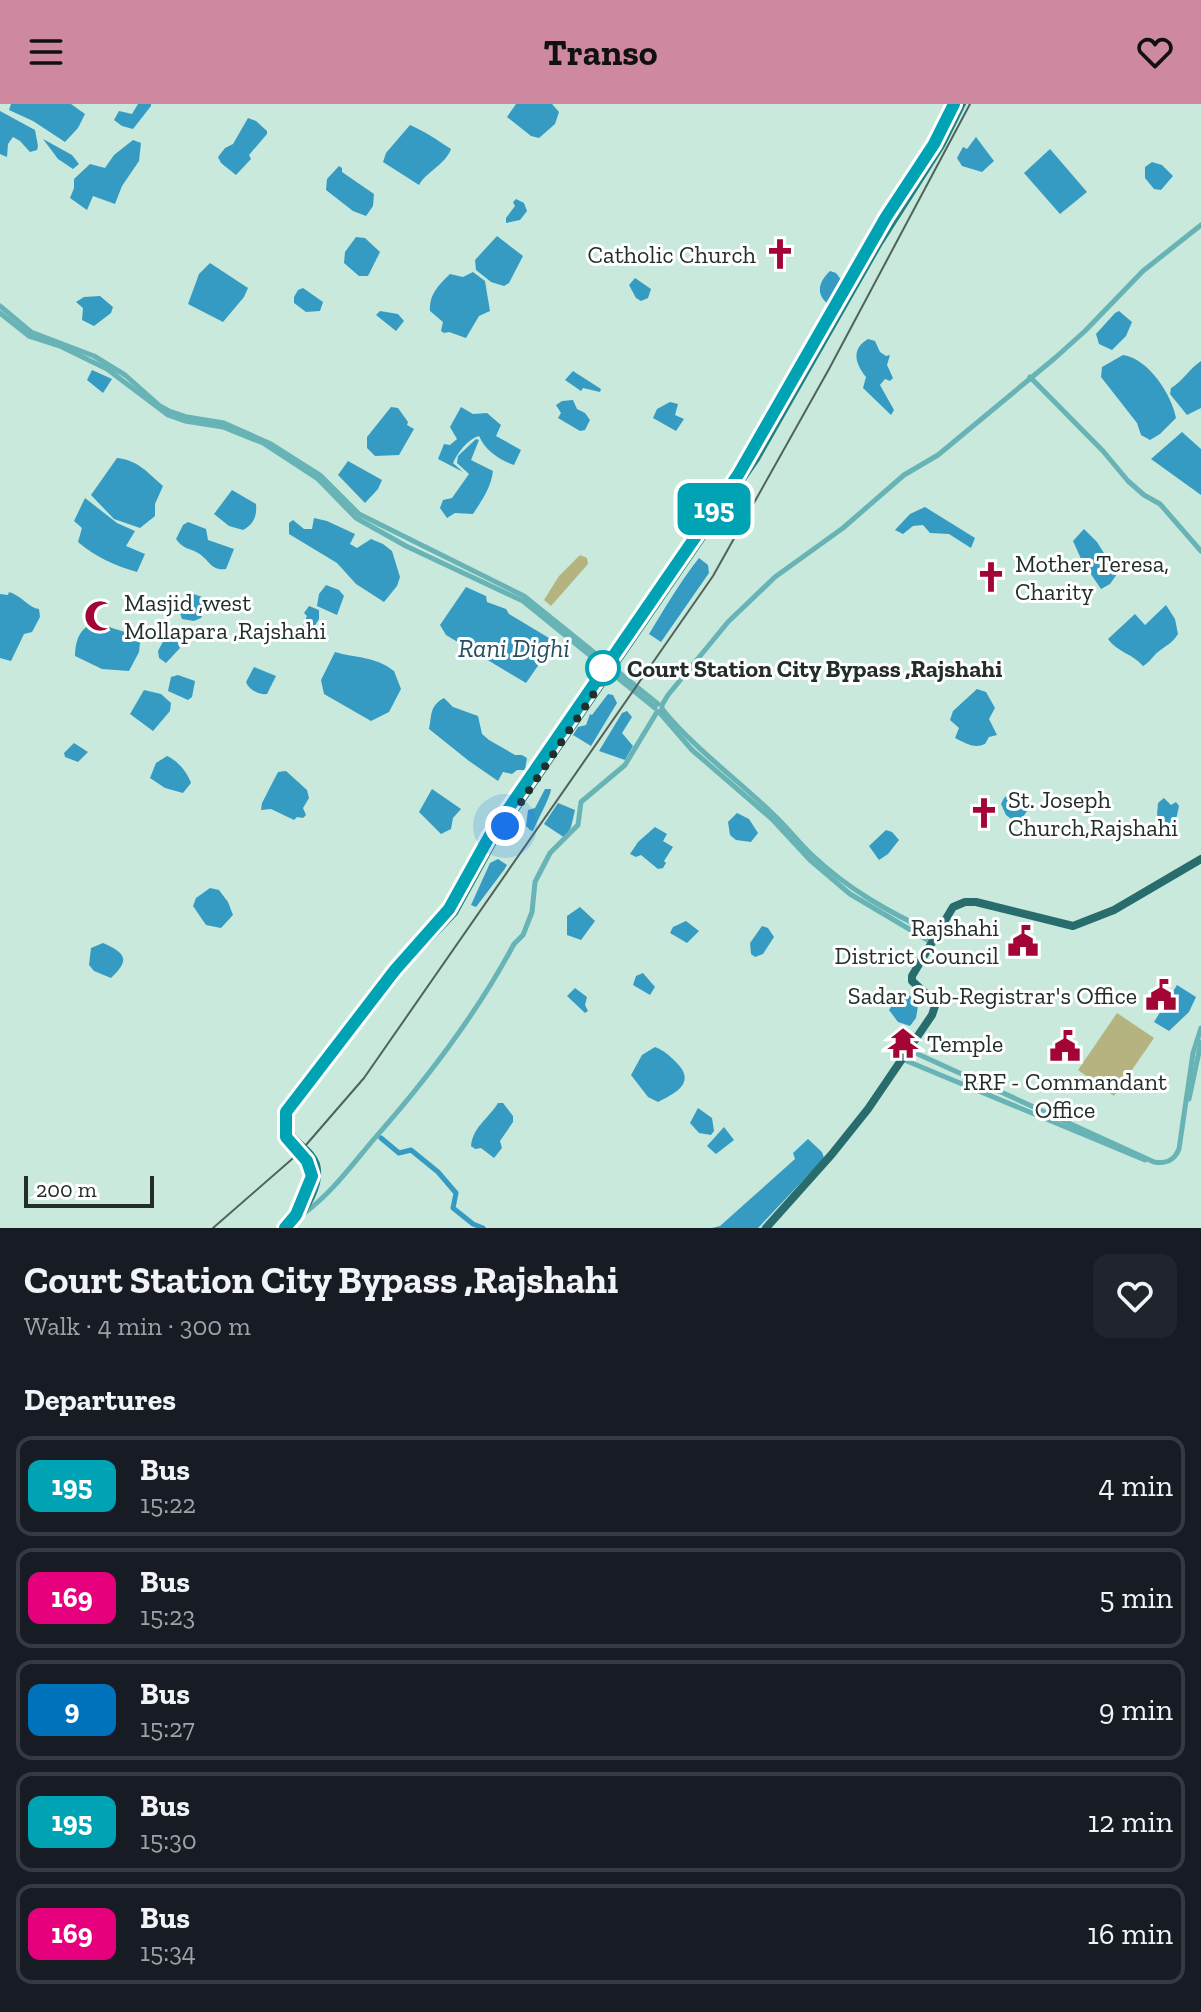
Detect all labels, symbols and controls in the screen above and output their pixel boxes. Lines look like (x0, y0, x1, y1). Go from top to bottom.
icon: menu (24, 30, 68, 74)
icon: heart (1133, 30, 1177, 74)
text: Transo (543, 31, 658, 74)
church icon: Catholic Church (763, 237, 797, 271)
place label: Catholic Church (588, 240, 757, 269)
line badge: 195 (668, 483, 760, 535)
text: 195 (694, 492, 734, 525)
place label: Mother Teresa, Charity (1015, 549, 1169, 606)
church icon: Mother Teresa, Charity (974, 560, 1008, 594)
place label: Masjid ,west Mollapara ,Rajshahi (124, 588, 326, 645)
mosque icon: Masjid ,west Mollapara ,Rajshahi (83, 599, 117, 633)
water label: Rani Dighi (458, 632, 570, 664)
marker: Court Station City Bypass ,Rajshahi (586, 651, 620, 685)
place label: Court Station City Bypass ,Rajshahi (627, 654, 1002, 683)
place label: St. Joseph Church,Rajshahi (1008, 785, 1178, 842)
church icon: St. Joseph Church,Rajshahi (967, 796, 1001, 830)
your location (485, 806, 525, 846)
place label: Rajshahi District Council (834, 913, 999, 970)
public building icon: Rajshahi District Council (1006, 924, 1040, 958)
public building icon: Sadar Sub-Registrar's Office (1144, 978, 1178, 1012)
place label: Sadar Sub-Registrar's Office (848, 981, 1137, 1010)
temple icon: Temple (886, 1026, 920, 1060)
place label: Temple (927, 1029, 1003, 1058)
public building icon: RRF - Commandant Office (1048, 1029, 1082, 1063)
place label: RRF - Commandant Office (963, 1067, 1167, 1124)
scale bar (24, 1172, 154, 1208)
text: 200 m (36, 1176, 97, 1203)
button: heart (1093, 1254, 1177, 1338)
text: Court Station City Bypass ,Rajshahi (24, 1257, 618, 1303)
text: Walk · 4 min · 300 m (24, 1310, 251, 1342)
text: Departures (24, 1382, 176, 1418)
text: Bus (140, 1452, 190, 1488)
text: 4 min (1099, 1468, 1173, 1504)
text: 195 (52, 1469, 92, 1502)
text: 15:22 (140, 1488, 196, 1520)
text: Bus (140, 1564, 190, 1600)
text: 5 min (1099, 1580, 1173, 1616)
text: 169 (51, 1581, 93, 1614)
text: 15:23 (140, 1600, 195, 1632)
text: Bus (140, 1676, 190, 1712)
text: 9 min (1099, 1692, 1173, 1728)
text: 9 (65, 1693, 79, 1726)
text: 15:27 (140, 1712, 195, 1744)
text: Bus (140, 1788, 190, 1824)
text: 12 min (1088, 1804, 1173, 1840)
text: 195 (52, 1805, 92, 1838)
text: 15:30 (140, 1824, 197, 1856)
text: Bus (140, 1900, 190, 1936)
text: 16 min (1087, 1916, 1173, 1952)
text: 169 (51, 1917, 93, 1950)
text: 15:34 (140, 1936, 196, 1968)

